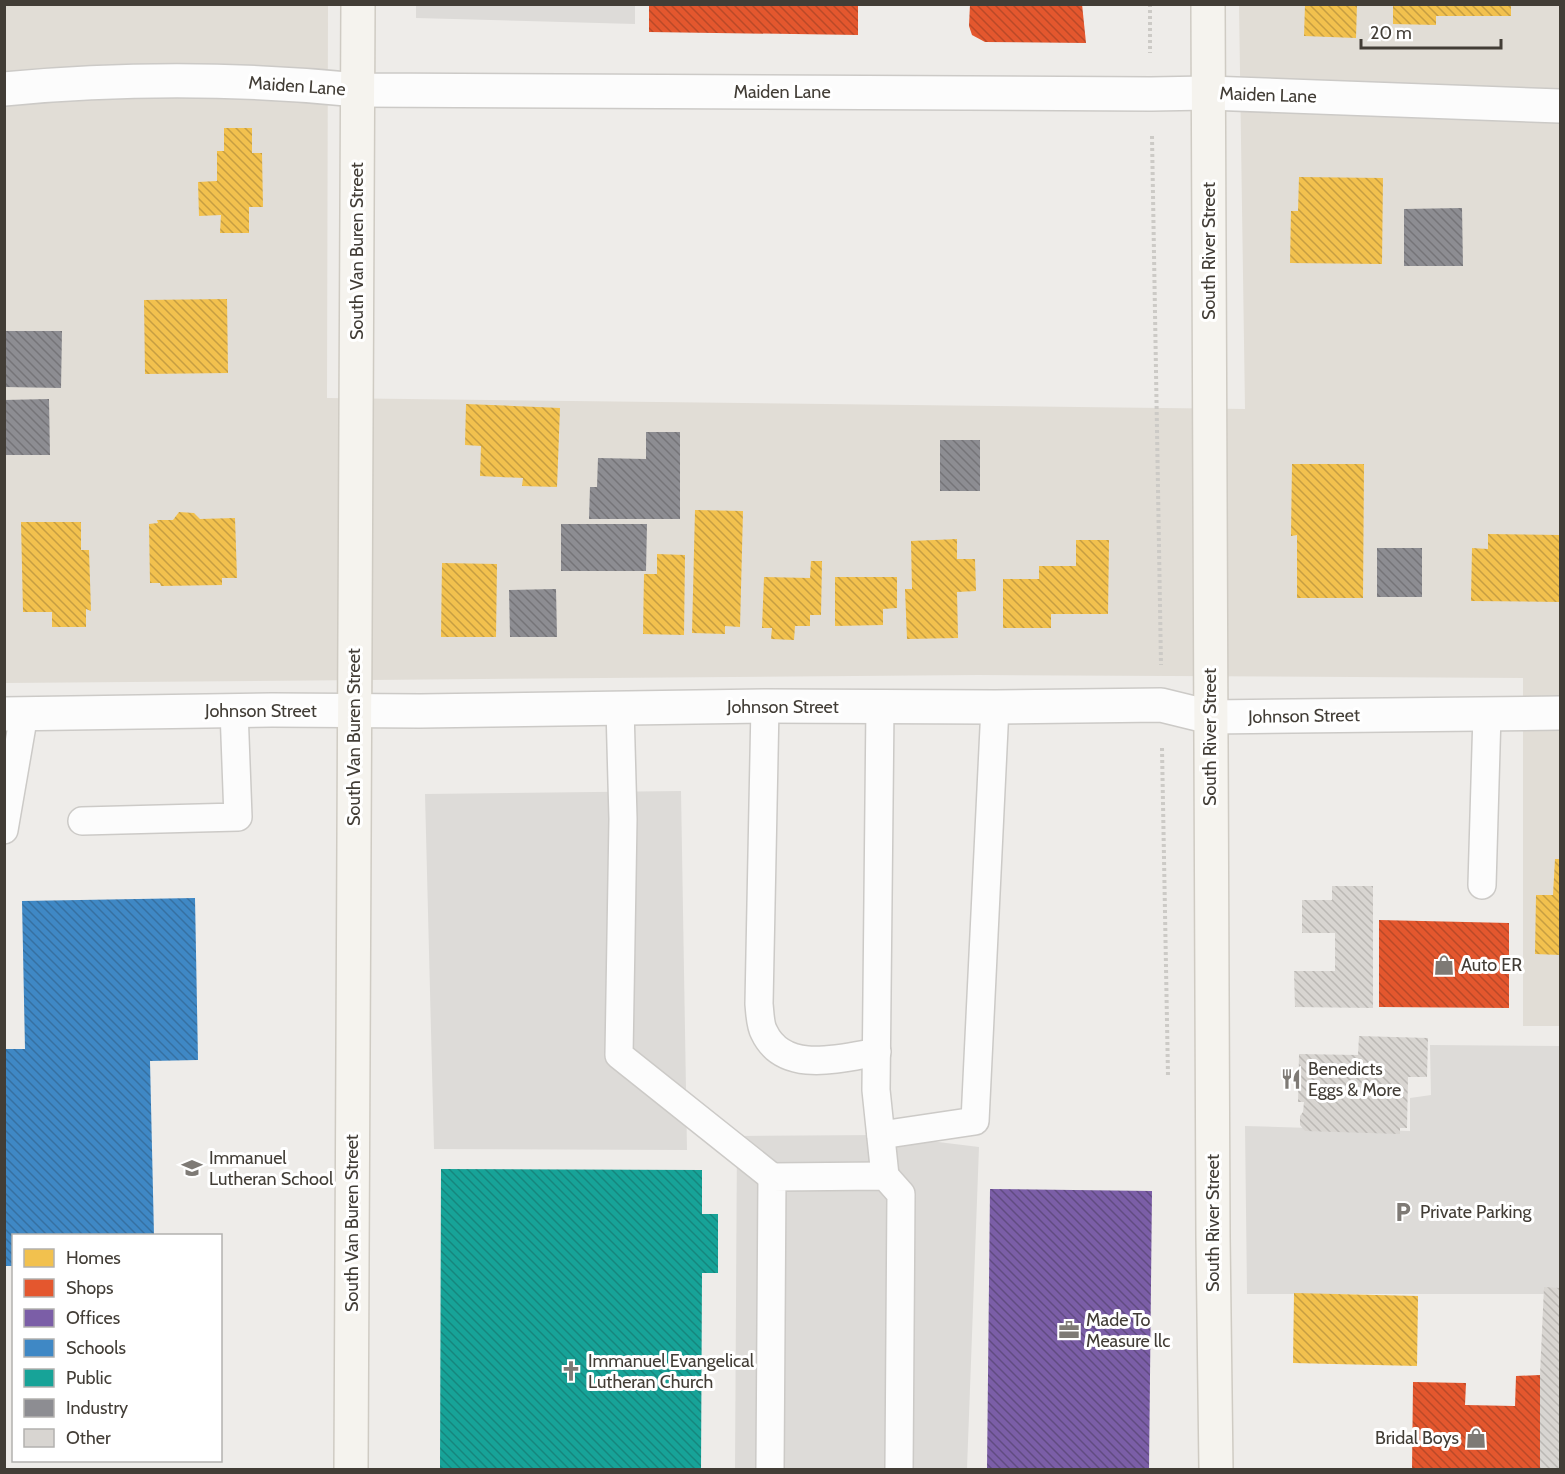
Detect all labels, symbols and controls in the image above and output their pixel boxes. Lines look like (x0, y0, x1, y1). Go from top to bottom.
scale bar (1361, 12, 1500, 50)
text: 20 m (1370, 22, 1412, 44)
street label: Maiden Lane (248, 72, 346, 100)
street label: Maiden Lane (733, 81, 831, 103)
street label: Maiden Lane (1219, 82, 1317, 108)
street label: South Van Buren Street (346, 162, 368, 340)
street label: South River Street (1198, 182, 1220, 320)
street label: South Van Buren Street (343, 648, 365, 826)
street label: South River Street (1199, 668, 1221, 806)
street label: Johnson Street (726, 696, 839, 718)
street label: Johnson Street (204, 700, 317, 722)
street label: Johnson Street (1247, 704, 1360, 728)
shop icon: Auto ER (1432, 953, 1456, 977)
place label: Auto ER (1461, 954, 1522, 976)
place label: Benedicts Eggs & More (1308, 1058, 1401, 1101)
restaurant icon: Benedicts Eggs & More (1279, 1067, 1303, 1091)
street label: South Van Buren Street (341, 1134, 363, 1312)
place label: Immanuel Lutheran School (209, 1147, 334, 1190)
street label: South River Street (1202, 1154, 1224, 1292)
school or university icon: Immanuel Lutheran School (180, 1156, 204, 1180)
parking icon: Private Parking (1391, 1200, 1415, 1224)
place label: Private Parking (1420, 1201, 1532, 1223)
legend (12, 1234, 222, 1462)
text: Homes (66, 1247, 121, 1269)
text: Shops (66, 1277, 114, 1299)
text: Offices (66, 1307, 120, 1329)
place label: Made To Measure llc (1086, 1309, 1170, 1352)
office icon: Made To Measure llc (1057, 1318, 1081, 1342)
text: Schools (66, 1337, 126, 1359)
place label: Immanuel Evangelical Lutheran Church (588, 1350, 755, 1393)
church icon: Immanuel Evangelical Lutheran Church (559, 1359, 583, 1383)
text: Public (66, 1367, 112, 1389)
text: Industry (66, 1397, 128, 1419)
shop icon: Bridal Boys (1464, 1426, 1488, 1450)
text: Other (66, 1427, 111, 1449)
place label: Bridal Boys (1375, 1427, 1459, 1449)

